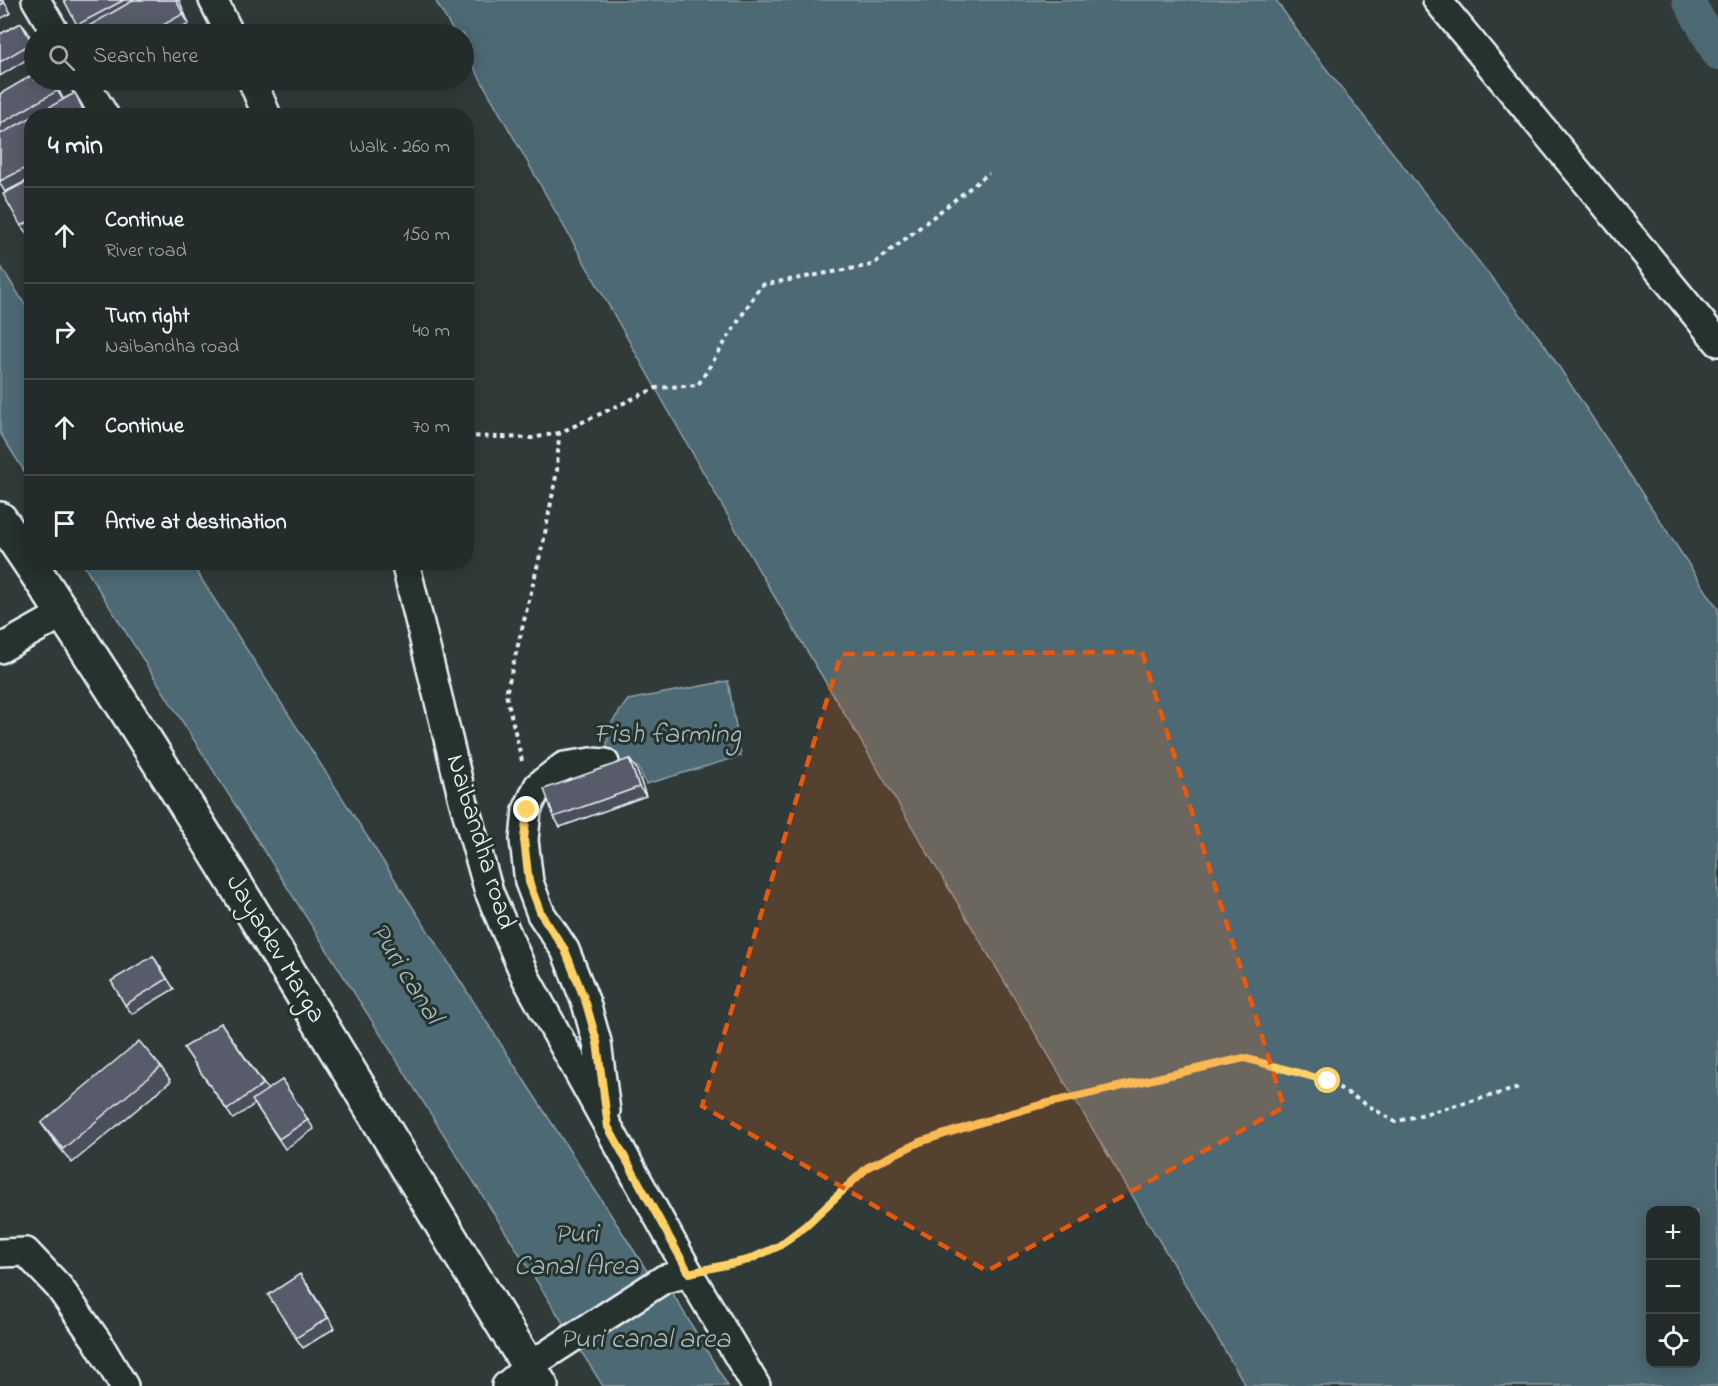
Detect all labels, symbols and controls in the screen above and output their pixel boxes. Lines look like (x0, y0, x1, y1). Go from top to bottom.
search box (24, 24, 474, 90)
icon: search (45, 41, 78, 74)
text: Search here (93, 41, 198, 73)
text: 4 min (48, 128, 103, 166)
text: Walk · 260 m (349, 133, 450, 162)
text: Continue (105, 205, 184, 237)
icon: ahead (48, 219, 81, 252)
text: 150 m (403, 221, 450, 250)
text: River road (105, 237, 187, 266)
text: Turn right (105, 301, 190, 333)
icon: right (48, 315, 81, 348)
text: 40 m (413, 317, 450, 346)
text: Naibandha road (105, 333, 239, 362)
icon: ahead (48, 411, 81, 444)
text: Continue (105, 411, 184, 443)
text: 70 m (413, 413, 450, 442)
icon: arrive (48, 507, 81, 540)
text: Arrive at destination (105, 507, 287, 539)
water label: Fish farming (593, 715, 742, 756)
street label: Naibandha road (435, 750, 525, 934)
route end (513, 796, 539, 822)
street label: Jayadev Marga (215, 867, 335, 1031)
water label: Puri canal (358, 915, 454, 1035)
route start (1314, 1067, 1340, 1093)
map controls (1646, 1206, 1700, 1368)
button: + (1646, 1206, 1700, 1260)
water label: Puri Canal Area (514, 1215, 639, 1288)
button: − (1646, 1260, 1700, 1314)
button: locate (1646, 1314, 1700, 1368)
water label: Puri canal area (560, 1320, 731, 1361)

